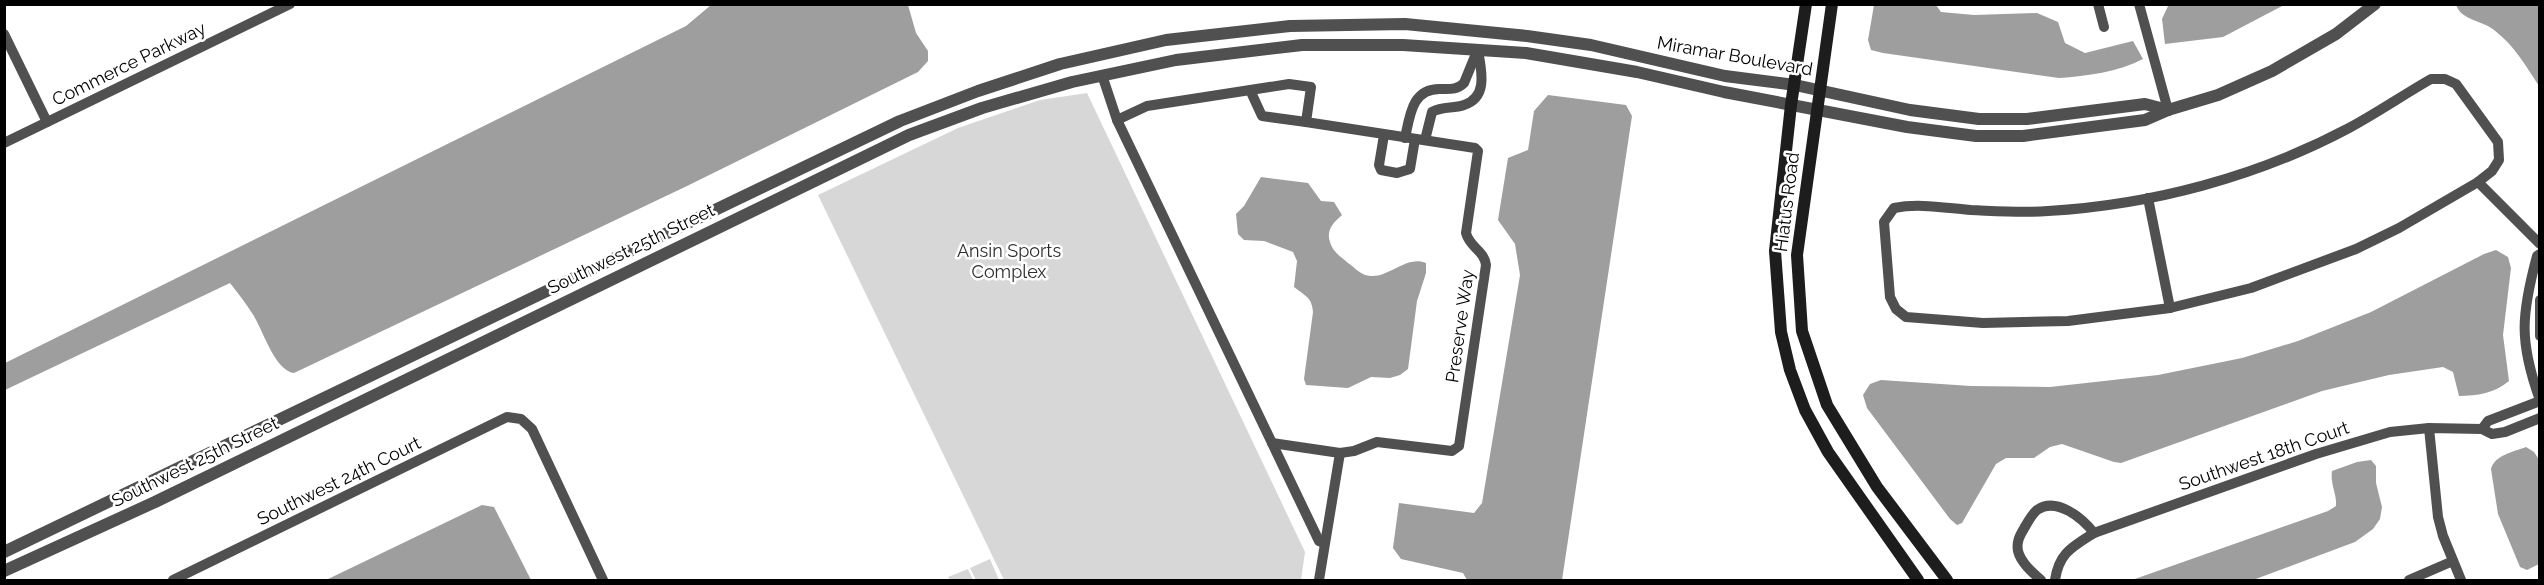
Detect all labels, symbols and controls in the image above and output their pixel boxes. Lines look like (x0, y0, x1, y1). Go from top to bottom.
street label: Commerce Parkway (49, 17, 209, 110)
street label: Miramar Boulevard (1656, 31, 1815, 80)
street label: Hiatus Road (1770, 151, 1803, 253)
street label: Southwest 25th Street (544, 199, 718, 298)
park label: Ansin Sports Complex (957, 240, 1061, 282)
street label: Preserve Way (1441, 268, 1478, 384)
street label: Southwest 25th Street (108, 412, 282, 511)
street label: Southwest 18th Court (2176, 417, 2352, 494)
street label: Southwest 24th Court (254, 432, 424, 529)

